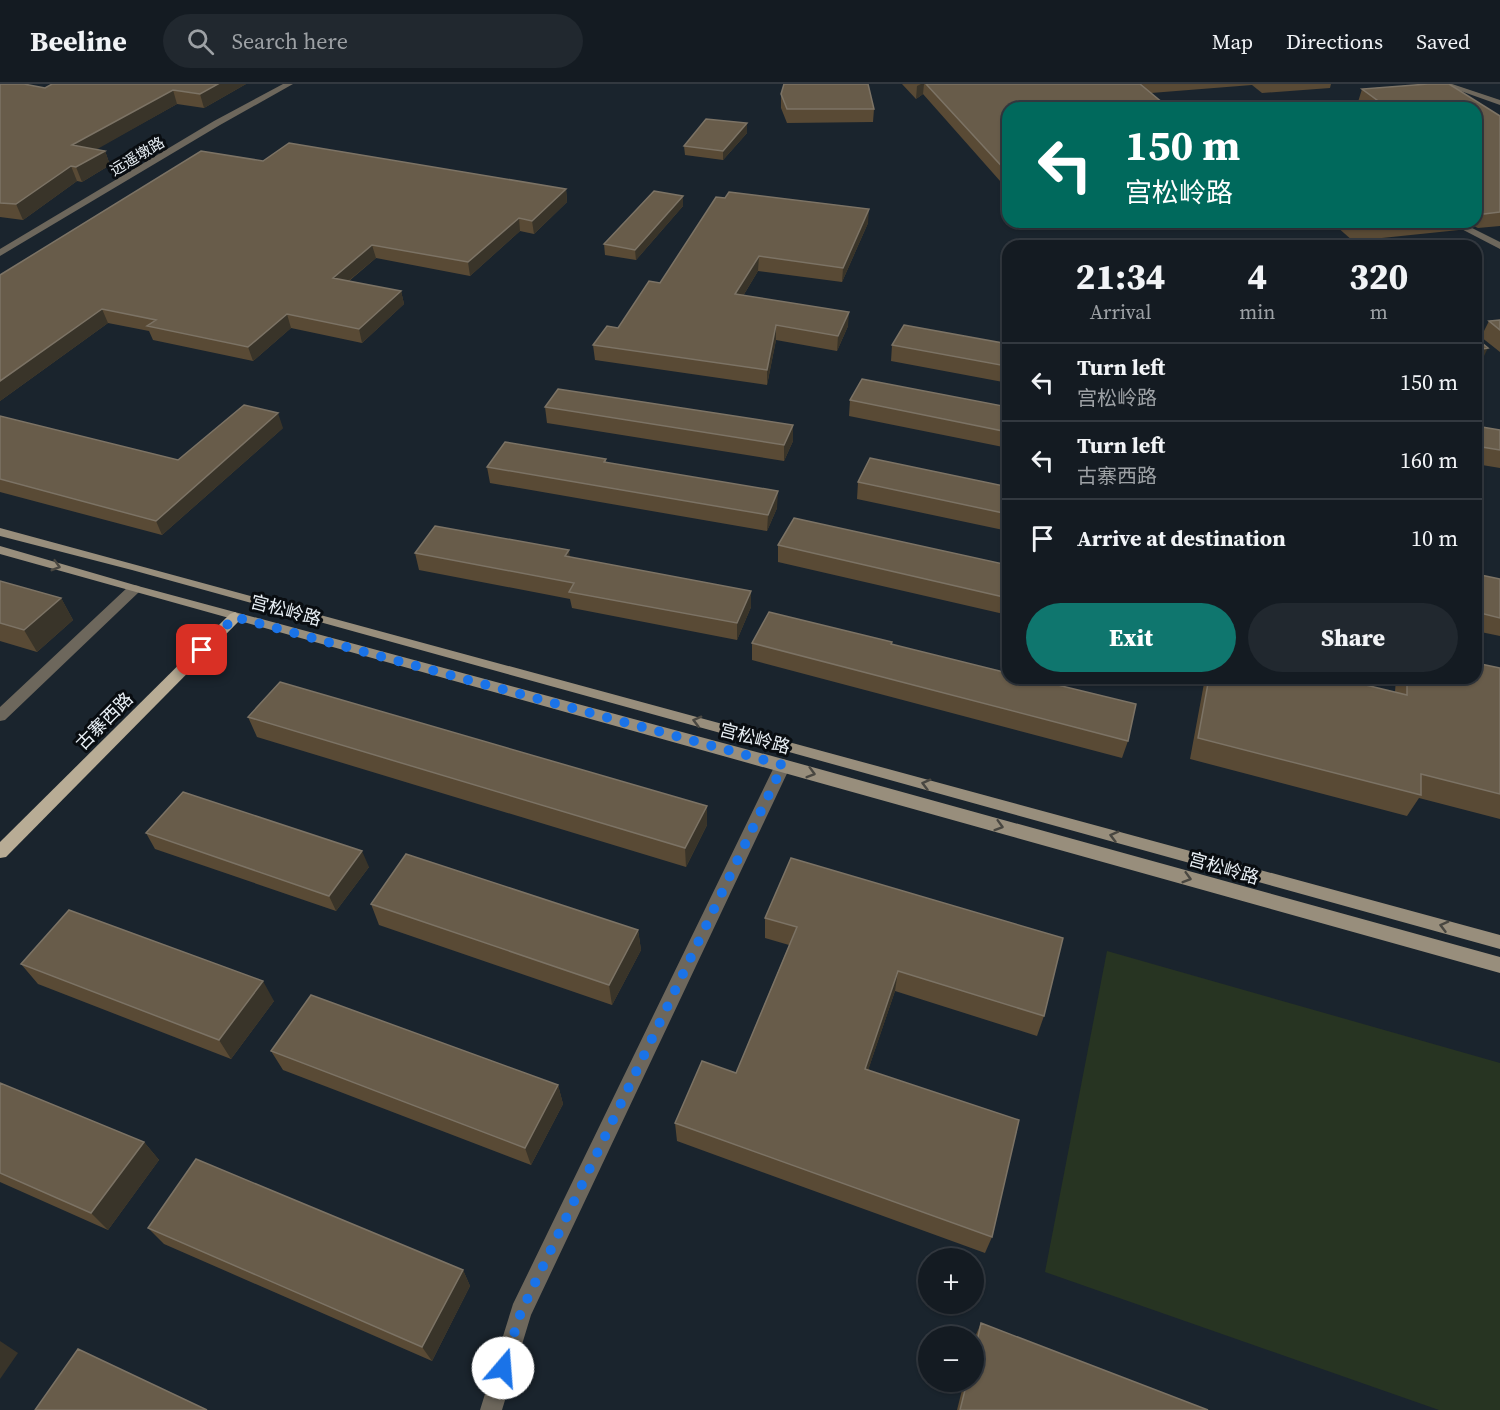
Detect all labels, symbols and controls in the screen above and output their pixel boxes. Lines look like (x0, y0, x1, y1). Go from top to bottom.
search box (163, 14, 583, 68)
text: Beeline (30, 22, 127, 60)
icon: search (184, 25, 217, 58)
text: Search here (232, 26, 348, 56)
text: Map (1212, 27, 1253, 56)
text: Directions (1286, 27, 1383, 56)
text: Saved (1416, 27, 1470, 56)
text: 150 m (1125, 116, 1240, 174)
icon: left (1026, 126, 1104, 204)
street label: 远遥墩路 (106, 132, 168, 180)
text: 宫松岭路 (1125, 174, 1233, 211)
text: 21:34 (1076, 252, 1166, 301)
text: 4 (1247, 252, 1267, 301)
text: 320 (1349, 252, 1408, 301)
text: Arrival (1090, 298, 1152, 326)
text: min (1239, 298, 1275, 326)
text: m (1370, 298, 1388, 326)
text: Turn left (1077, 352, 1165, 382)
icon: left (1026, 366, 1059, 399)
text: 150 m (1400, 367, 1458, 397)
text: 宫松岭路 (1077, 384, 1157, 412)
text: Turn left (1077, 430, 1165, 460)
icon: left (1026, 444, 1059, 477)
text: 160 m (1400, 445, 1458, 475)
text: 古寨西路 (1077, 462, 1157, 490)
icon: arrive (1026, 522, 1059, 555)
text: Arrive at destination (1077, 523, 1286, 553)
text: 10 m (1411, 523, 1458, 553)
one-way arrow (50, 559, 61, 571)
street label: 宫松岭路 (248, 589, 324, 631)
button: Exit (1026, 603, 1236, 672)
button: Share (1248, 603, 1458, 672)
pin (176, 624, 227, 675)
icon: arrive (185, 633, 218, 666)
street label: 古寨西路 (70, 687, 138, 755)
one-way arrow (692, 716, 703, 728)
street label: 宫松岭路 (717, 717, 793, 759)
one-way arrow (805, 766, 816, 778)
one-way arrow (921, 779, 932, 791)
one-way arrow (994, 818, 1004, 831)
one-way arrow (1109, 830, 1119, 843)
street label: 宫松岭路 (1186, 846, 1262, 890)
one-way arrow (1181, 871, 1192, 883)
one-way arrow (1439, 921, 1449, 933)
map controls (918, 1248, 984, 1392)
button: + (918, 1248, 984, 1314)
button: − (918, 1326, 984, 1392)
position arrow (471, 1336, 535, 1400)

